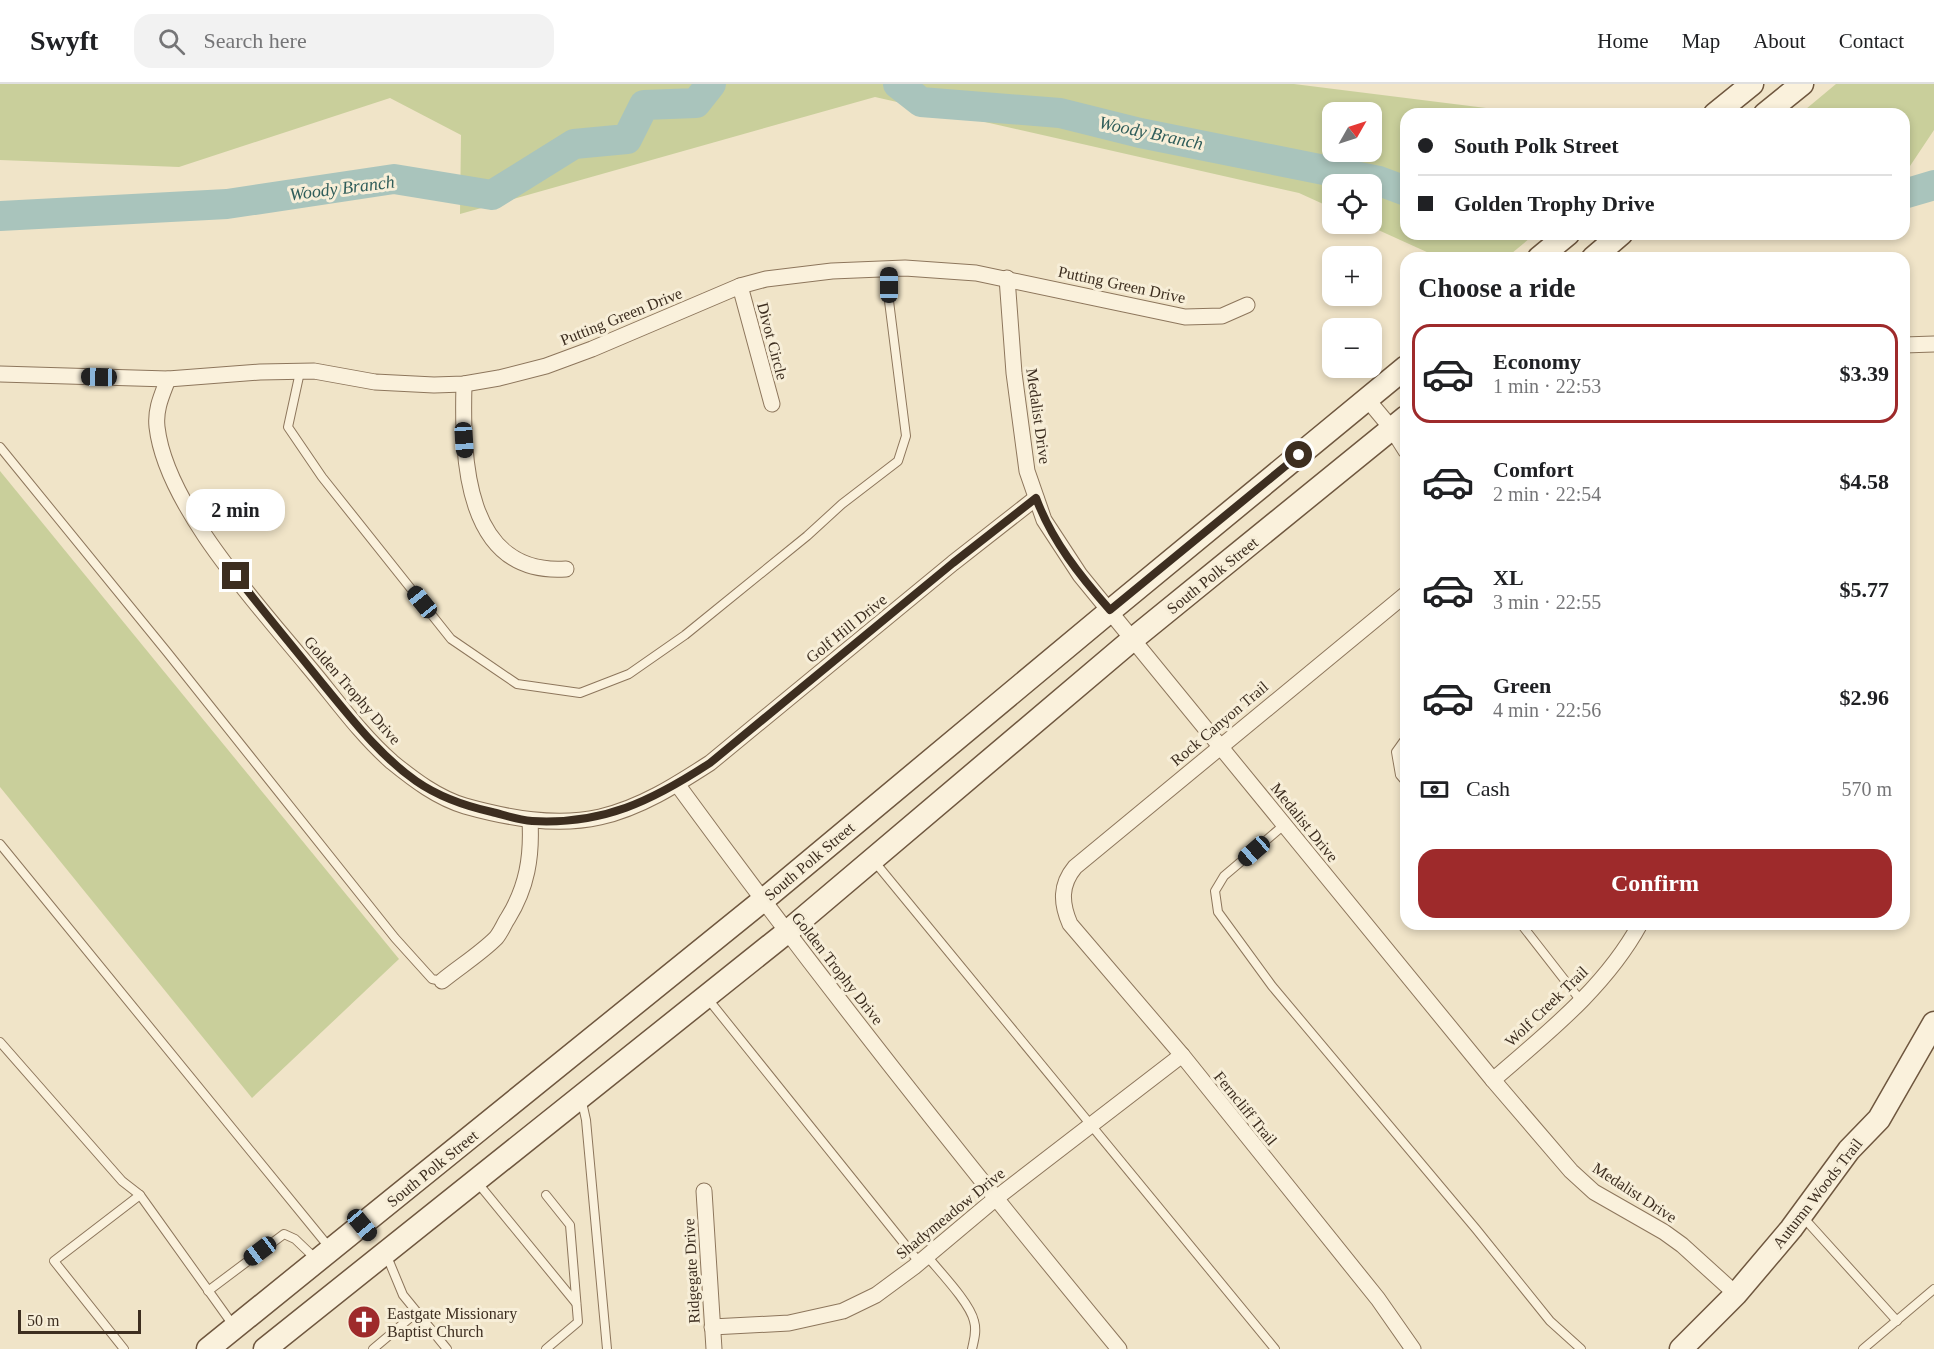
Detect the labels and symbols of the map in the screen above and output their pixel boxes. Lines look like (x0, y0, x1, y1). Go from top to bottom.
north arrow (1322, 102, 1382, 162)
water label: Woody Branch (1097, 112, 1205, 154)
water label: Woody Branch (288, 172, 396, 204)
street label: Putting Green Drive (1056, 263, 1187, 307)
car (880, 267, 898, 303)
street label: Putting Green Drive (558, 284, 685, 350)
street label: Divot Circle (754, 301, 791, 382)
street label: Medalist Drive (1023, 367, 1054, 465)
car (81, 368, 117, 386)
car (454, 421, 474, 459)
route start (1285, 441, 1312, 468)
callout: 2 min (186, 489, 286, 531)
street label: South Polk Street (1163, 533, 1262, 617)
route end (222, 562, 249, 589)
car (404, 582, 440, 622)
street label: Golf Hill Drive (803, 591, 890, 666)
street label: Golden Trophy Drive (300, 633, 404, 749)
street label: Rock Canyon Trail (1167, 677, 1272, 770)
street label: Medalist Drive (1268, 779, 1342, 865)
street label: South Polk Street (761, 819, 858, 904)
car (1235, 832, 1273, 870)
street label: Golden Trophy Drive (788, 909, 887, 1028)
street label: Wolf Creek Trail (1502, 962, 1592, 1050)
street label: Ferncliff Trail (1211, 1068, 1281, 1149)
street label: South Polk Street (383, 1126, 482, 1210)
street label: Autumn Woods Trail (1769, 1135, 1866, 1252)
street label: Medalist Drive (1590, 1159, 1680, 1226)
street label: Shadymeadow Drive (893, 1164, 1009, 1263)
car (344, 1205, 380, 1245)
street label: Ridgegate Drive (680, 1218, 704, 1324)
car (240, 1233, 280, 1269)
church icon: Eastgate Missionary Baptist Church (346, 1304, 382, 1340)
place label: Eastgate Missionary Baptist Church (387, 1305, 517, 1341)
scale bar (18, 1307, 141, 1334)

